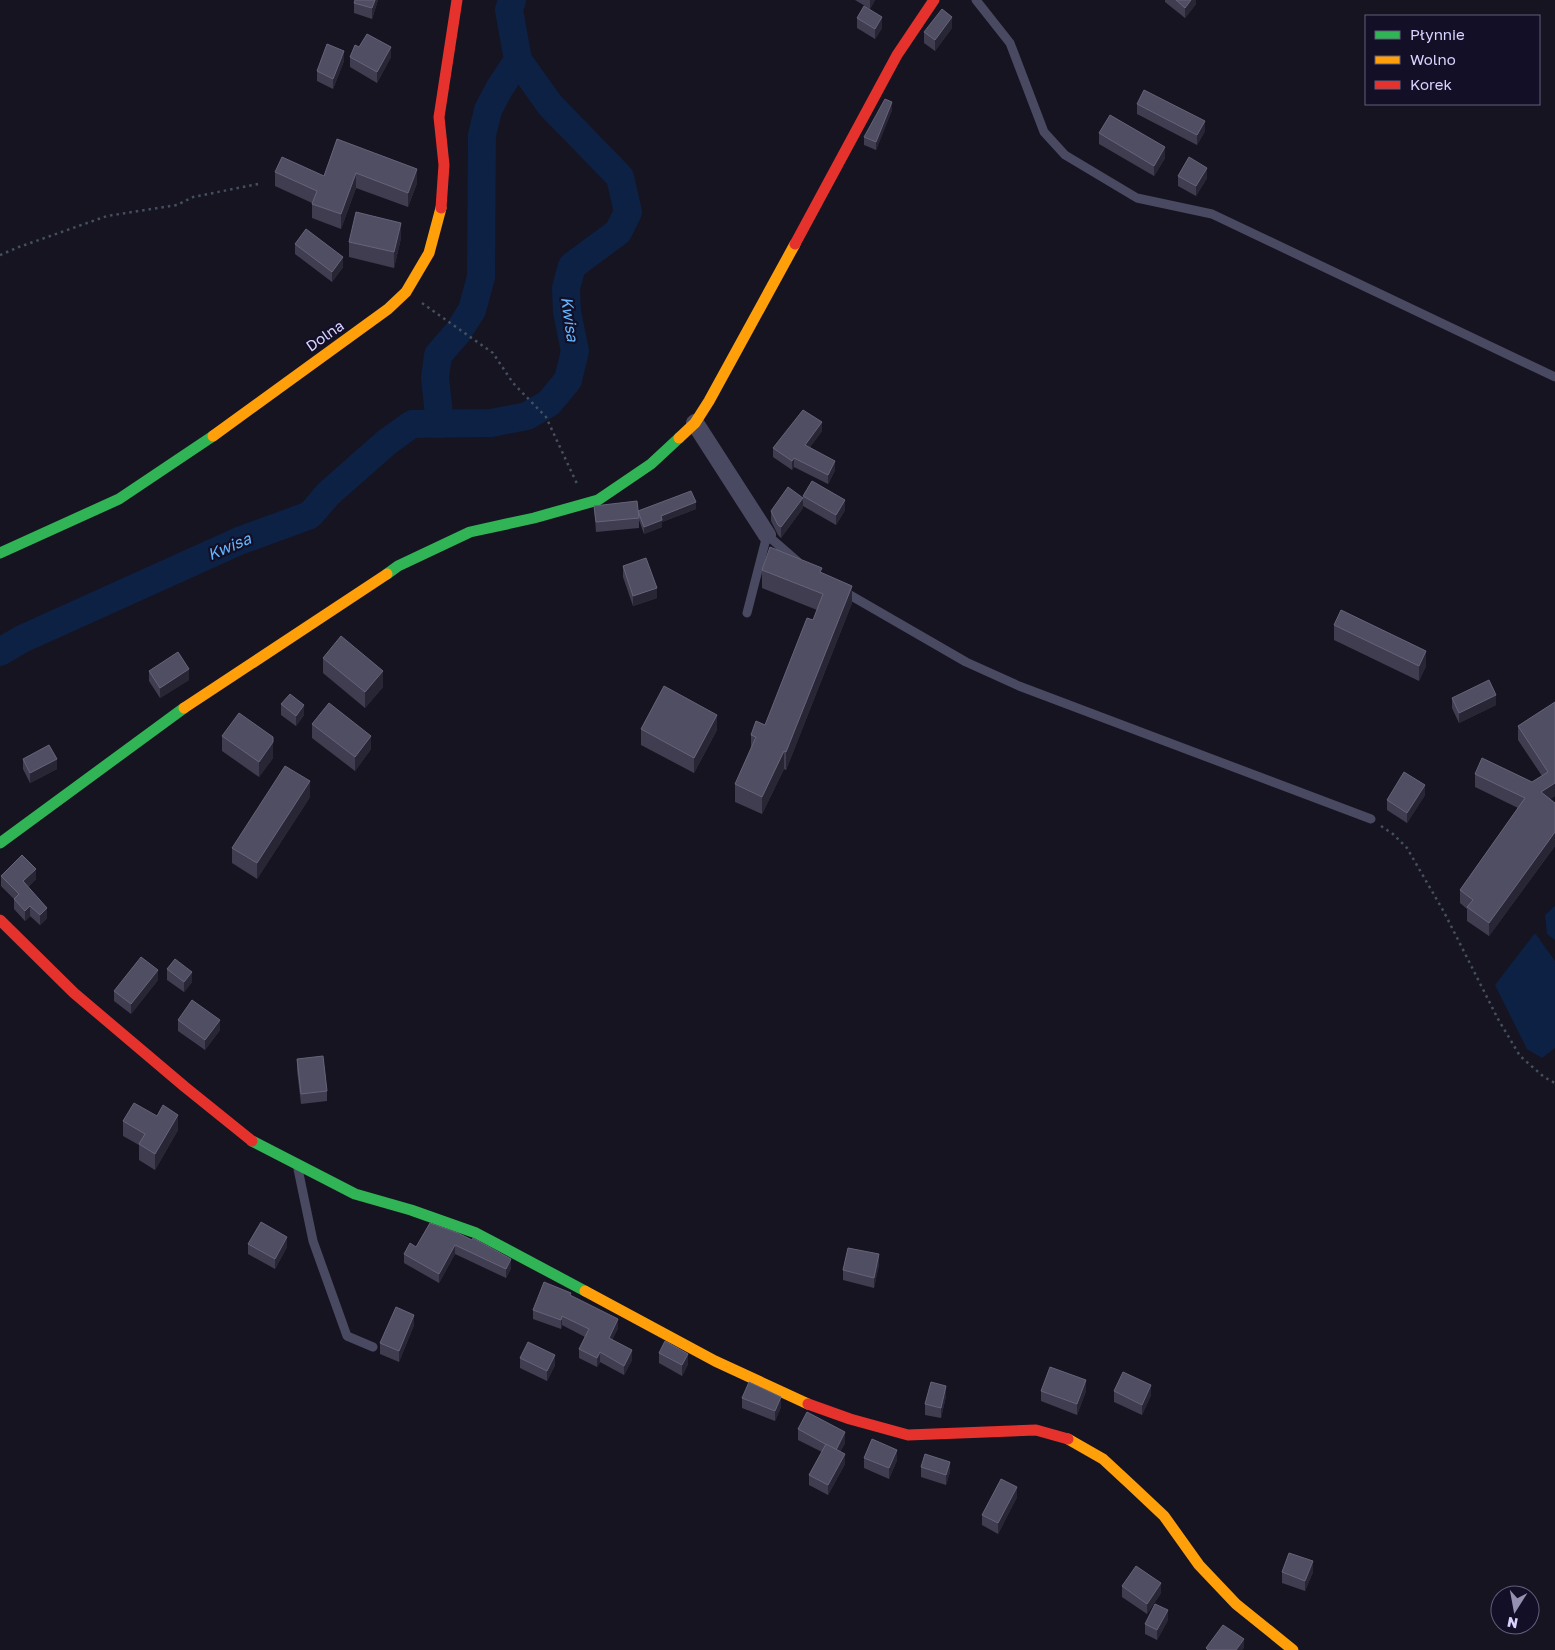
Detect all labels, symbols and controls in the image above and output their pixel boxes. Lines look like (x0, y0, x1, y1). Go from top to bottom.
legend (1365, 15, 1540, 105)
text: Płynnie (1410, 25, 1465, 43)
text: Wolno (1410, 50, 1456, 68)
text: Korek (1410, 75, 1452, 93)
water label: Kwisa (557, 295, 583, 344)
street label: Dolna (302, 316, 347, 355)
water label: Kwisa (204, 528, 255, 564)
north arrow (1490, 1585, 1540, 1635)
text: N (1506, 1614, 1519, 1633)

